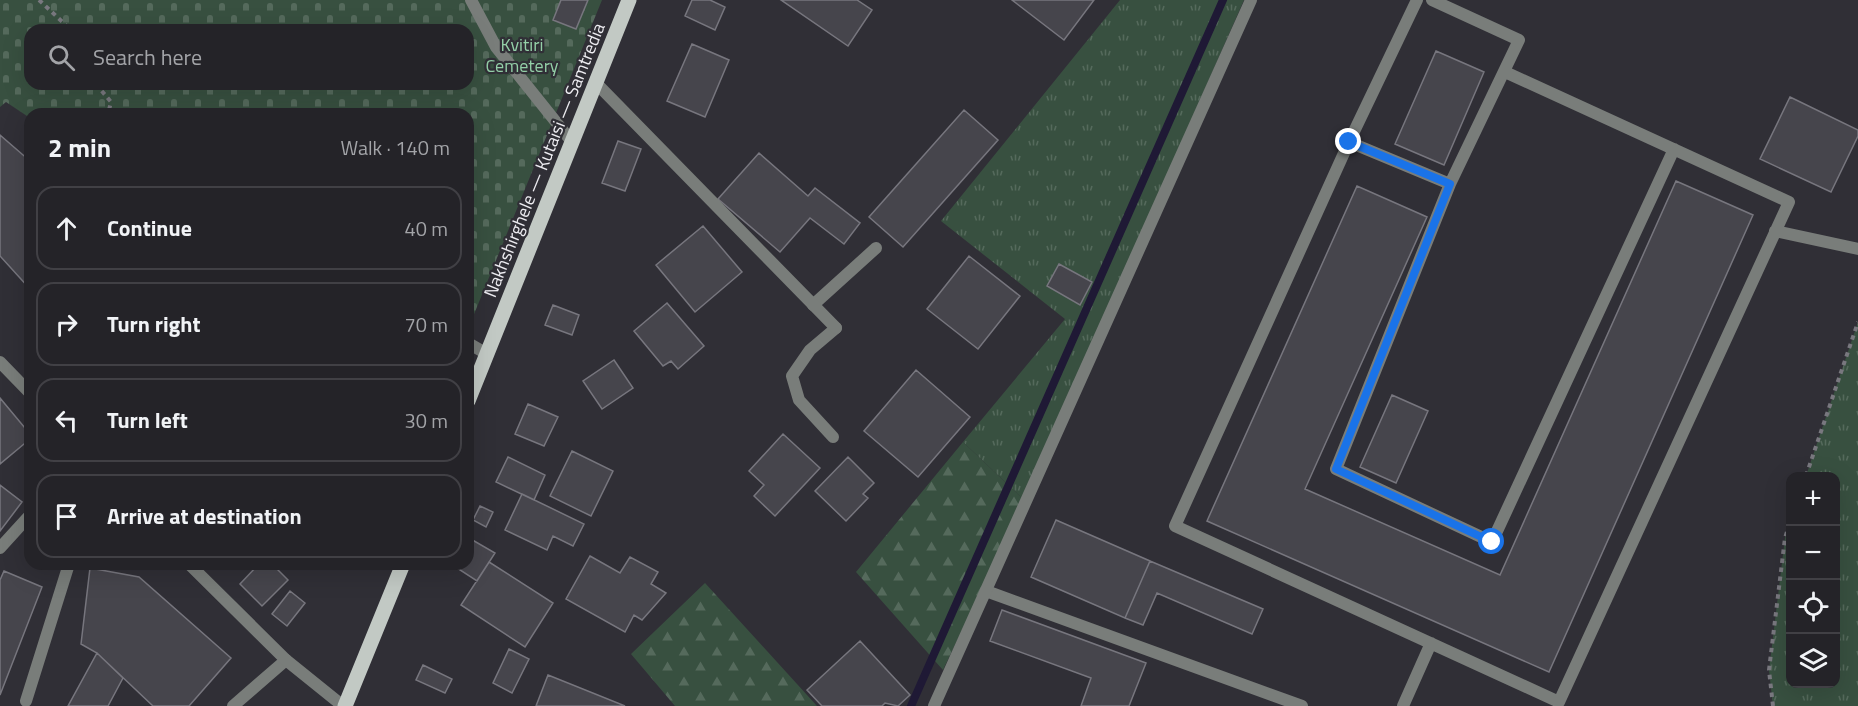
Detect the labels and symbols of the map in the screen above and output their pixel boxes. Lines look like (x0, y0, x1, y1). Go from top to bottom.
street label: Nakhshirghele — Kutaisi — Samtredia (476, 19, 612, 301)
park label: Kvitiri Cemetery (485, 31, 559, 79)
route end (1335, 128, 1361, 154)
route start (1478, 528, 1504, 554)

